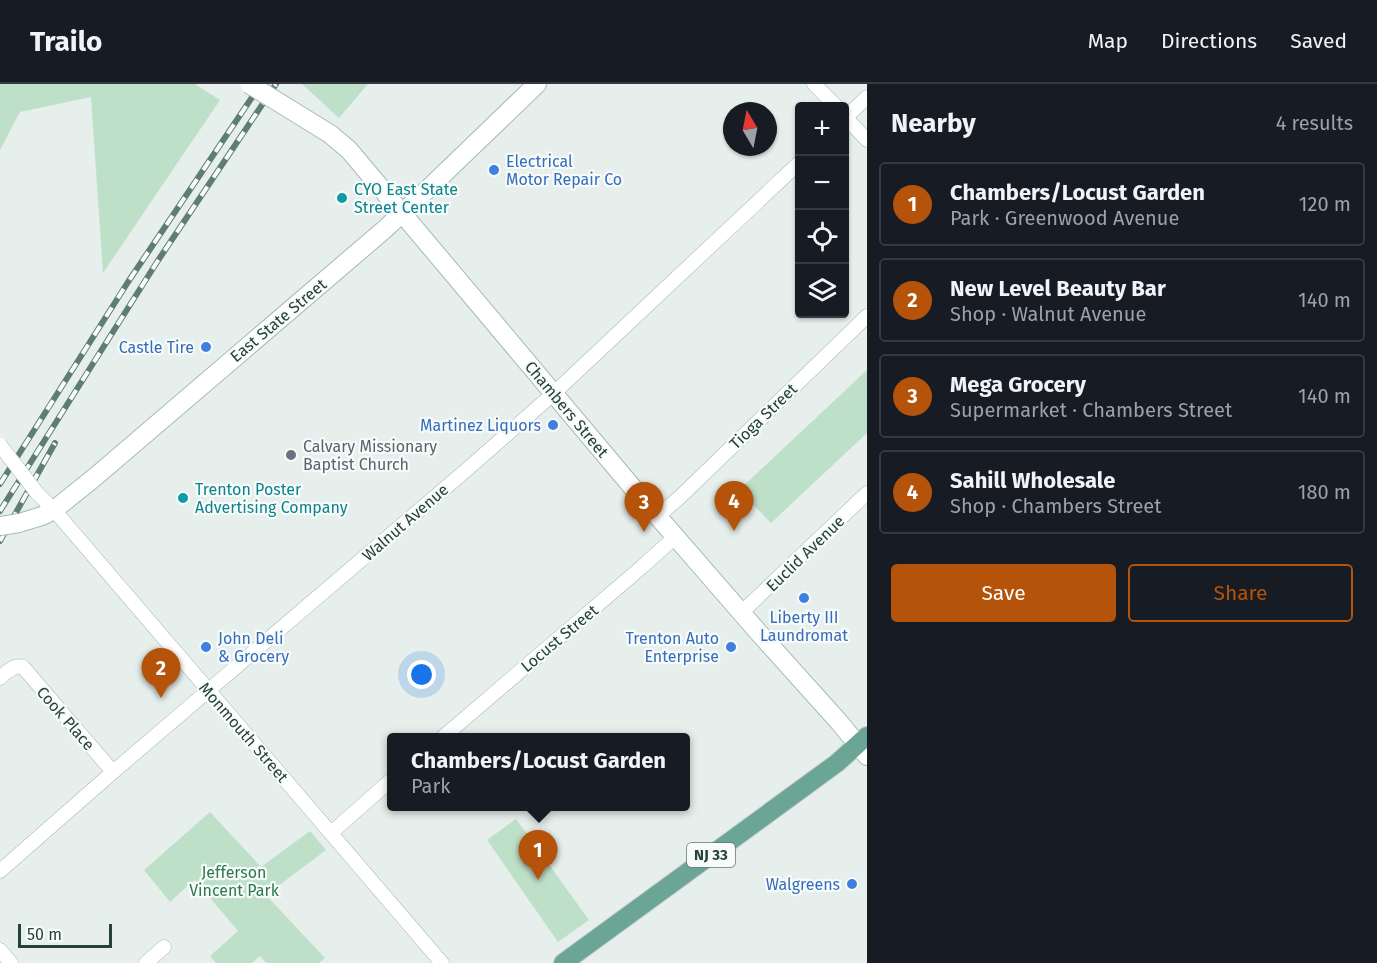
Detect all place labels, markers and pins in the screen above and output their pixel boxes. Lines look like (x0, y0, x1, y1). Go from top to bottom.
place label: Electrical Motor Repair Co (506, 152, 622, 189)
marker: Electrical Motor Repair Co (487, 163, 501, 177)
place label: CYO East State Street Center (354, 180, 458, 217)
marker: CYO East State Street Center (335, 191, 349, 205)
place label: Castle Tire (119, 338, 194, 357)
marker: Castle Tire (199, 340, 213, 354)
place label: Martinez Liquors (420, 416, 541, 435)
marker: Martinez Liquors (546, 418, 560, 432)
place label: Calvary Missionary Baptist Church (303, 437, 437, 474)
marker: Calvary Missionary Baptist Church (284, 448, 298, 462)
place label: Trenton Poster Advertising Company (195, 480, 348, 517)
pin: 3 (624, 482, 664, 532)
pin: 4 (714, 482, 754, 531)
marker: Trenton Poster Advertising Company (176, 491, 190, 505)
marker: Liberty III Laundromat (797, 591, 811, 605)
place label: Liberty III Laundromat (760, 608, 848, 645)
place label: John Deli & Grocery (218, 629, 289, 666)
place label: Trenton Auto Enterprise (626, 629, 719, 666)
marker: John Deli & Grocery (199, 640, 213, 654)
marker: Trenton Auto Enterprise (724, 640, 738, 654)
pin: 2 (142, 648, 180, 698)
pin: 1 (518, 830, 558, 880)
place label: Walgreens (766, 875, 840, 894)
marker: Walgreens (845, 877, 859, 891)

